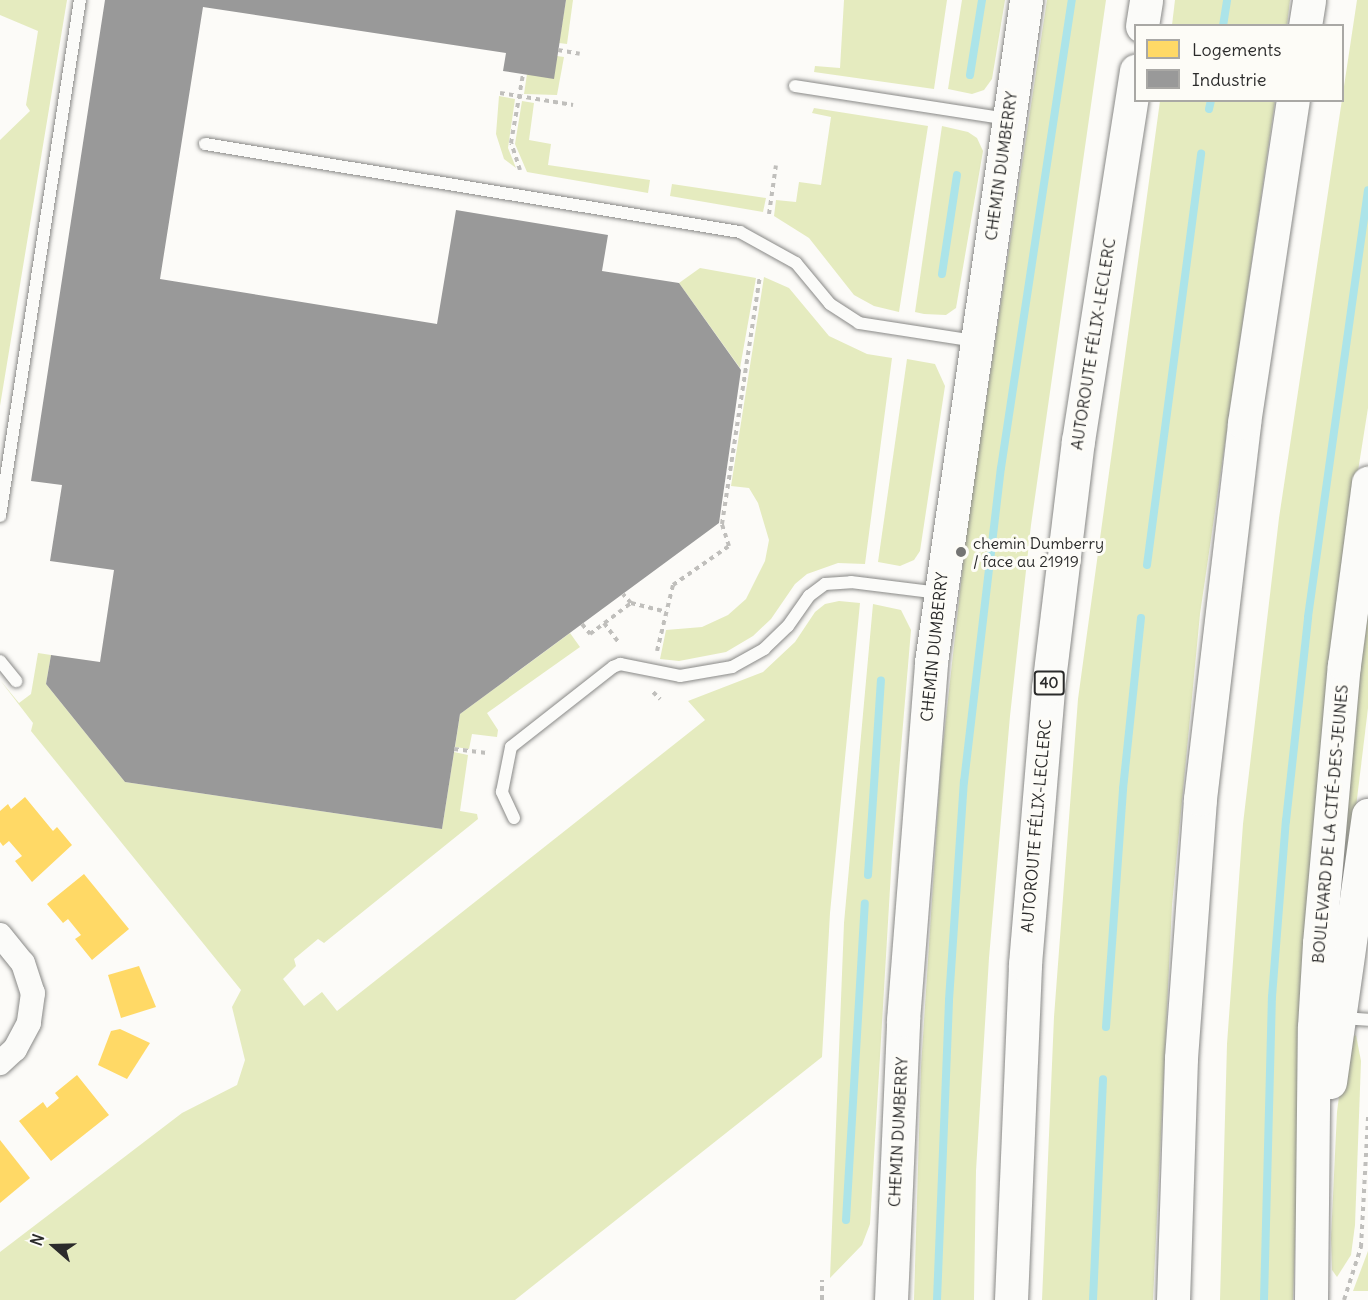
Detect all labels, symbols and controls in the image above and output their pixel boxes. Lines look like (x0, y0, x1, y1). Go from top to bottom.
legend (1134, 24, 1344, 102)
text: Logements (1192, 38, 1281, 61)
text: Industrie (1192, 68, 1267, 91)
street label: CHEMIN DUMBERRY (981, 90, 1021, 242)
street label: AUTOROUTE FÉLIX-LECLERC (1067, 237, 1119, 451)
place label: chemin Dumberry / face au 21919 (973, 533, 1104, 571)
marker: chemin Dumberry / face au 21919 (954, 545, 968, 559)
street label: CHEMIN DUMBERRY (917, 571, 951, 723)
road number: 40 (1032, 671, 1066, 695)
street label: BOULEVARD DE LA CITÉ-DES-JEUNES (1308, 684, 1352, 964)
street label: AUTOROUTE FÉLIX-LECLERC (1017, 718, 1055, 934)
street label: CHEMIN DUMBERRY (884, 1056, 912, 1208)
north arrow (24, 1216, 84, 1276)
text: N (26, 1231, 48, 1248)

